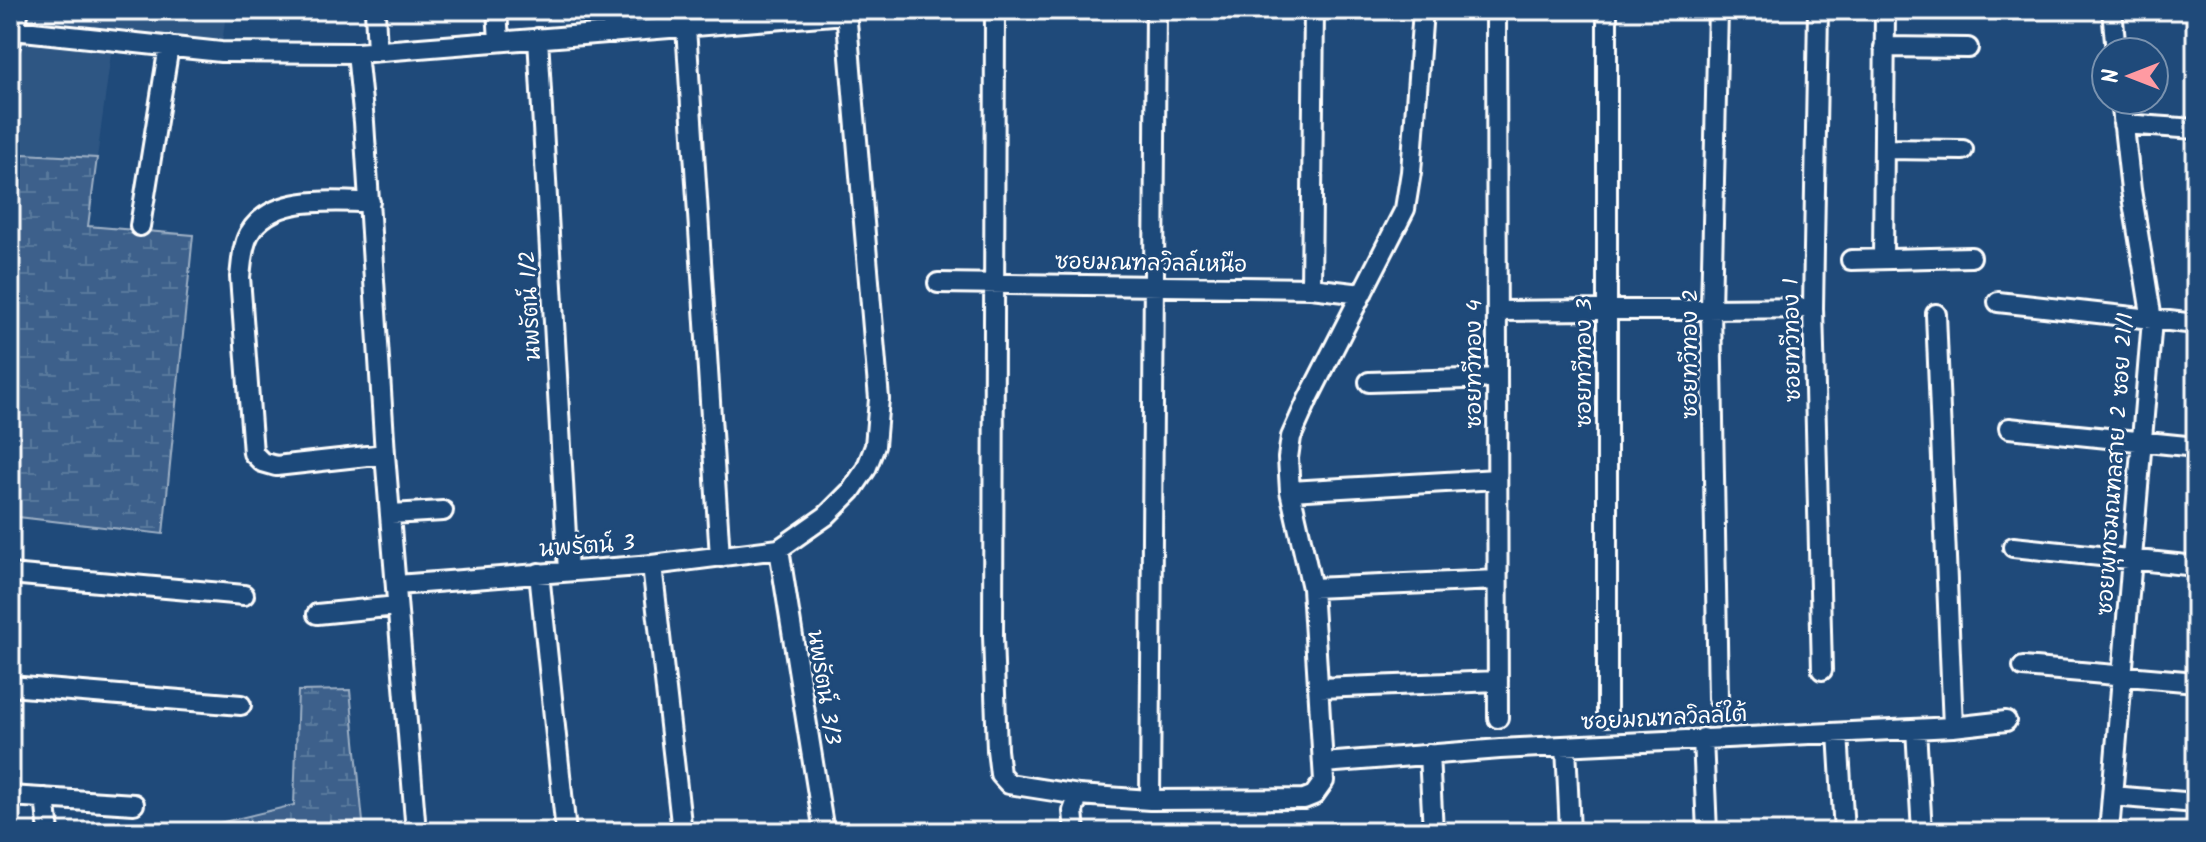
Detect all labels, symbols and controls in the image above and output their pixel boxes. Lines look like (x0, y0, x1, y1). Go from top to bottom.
north arrow (2090, 36, 2170, 116)
text: N (2095, 69, 2130, 83)
street label: ซอยมณฑลวิลล์เหนือ (1054, 245, 1247, 284)
street label: นพรัตน์ 1/2 (511, 250, 552, 362)
street label: ซอยทวีทอง 1 (1775, 278, 1812, 402)
street label: ซอยทวีทอง 2 (1674, 289, 1709, 419)
street label: ซอยทวีทอง 3 (1568, 298, 1603, 428)
street label: ซอยทวีทอง 4 (1458, 299, 1493, 429)
street label: ซอยพุทธมณฑลสาย 2 ซอย 21/1 (2088, 311, 2145, 617)
street label: นพรัตน์ 3 (538, 527, 636, 568)
street label: นพรัตน์ 3/3 (796, 627, 849, 747)
street label: ซอยมณฑลวิลล์ใต้ (1580, 698, 1748, 741)

